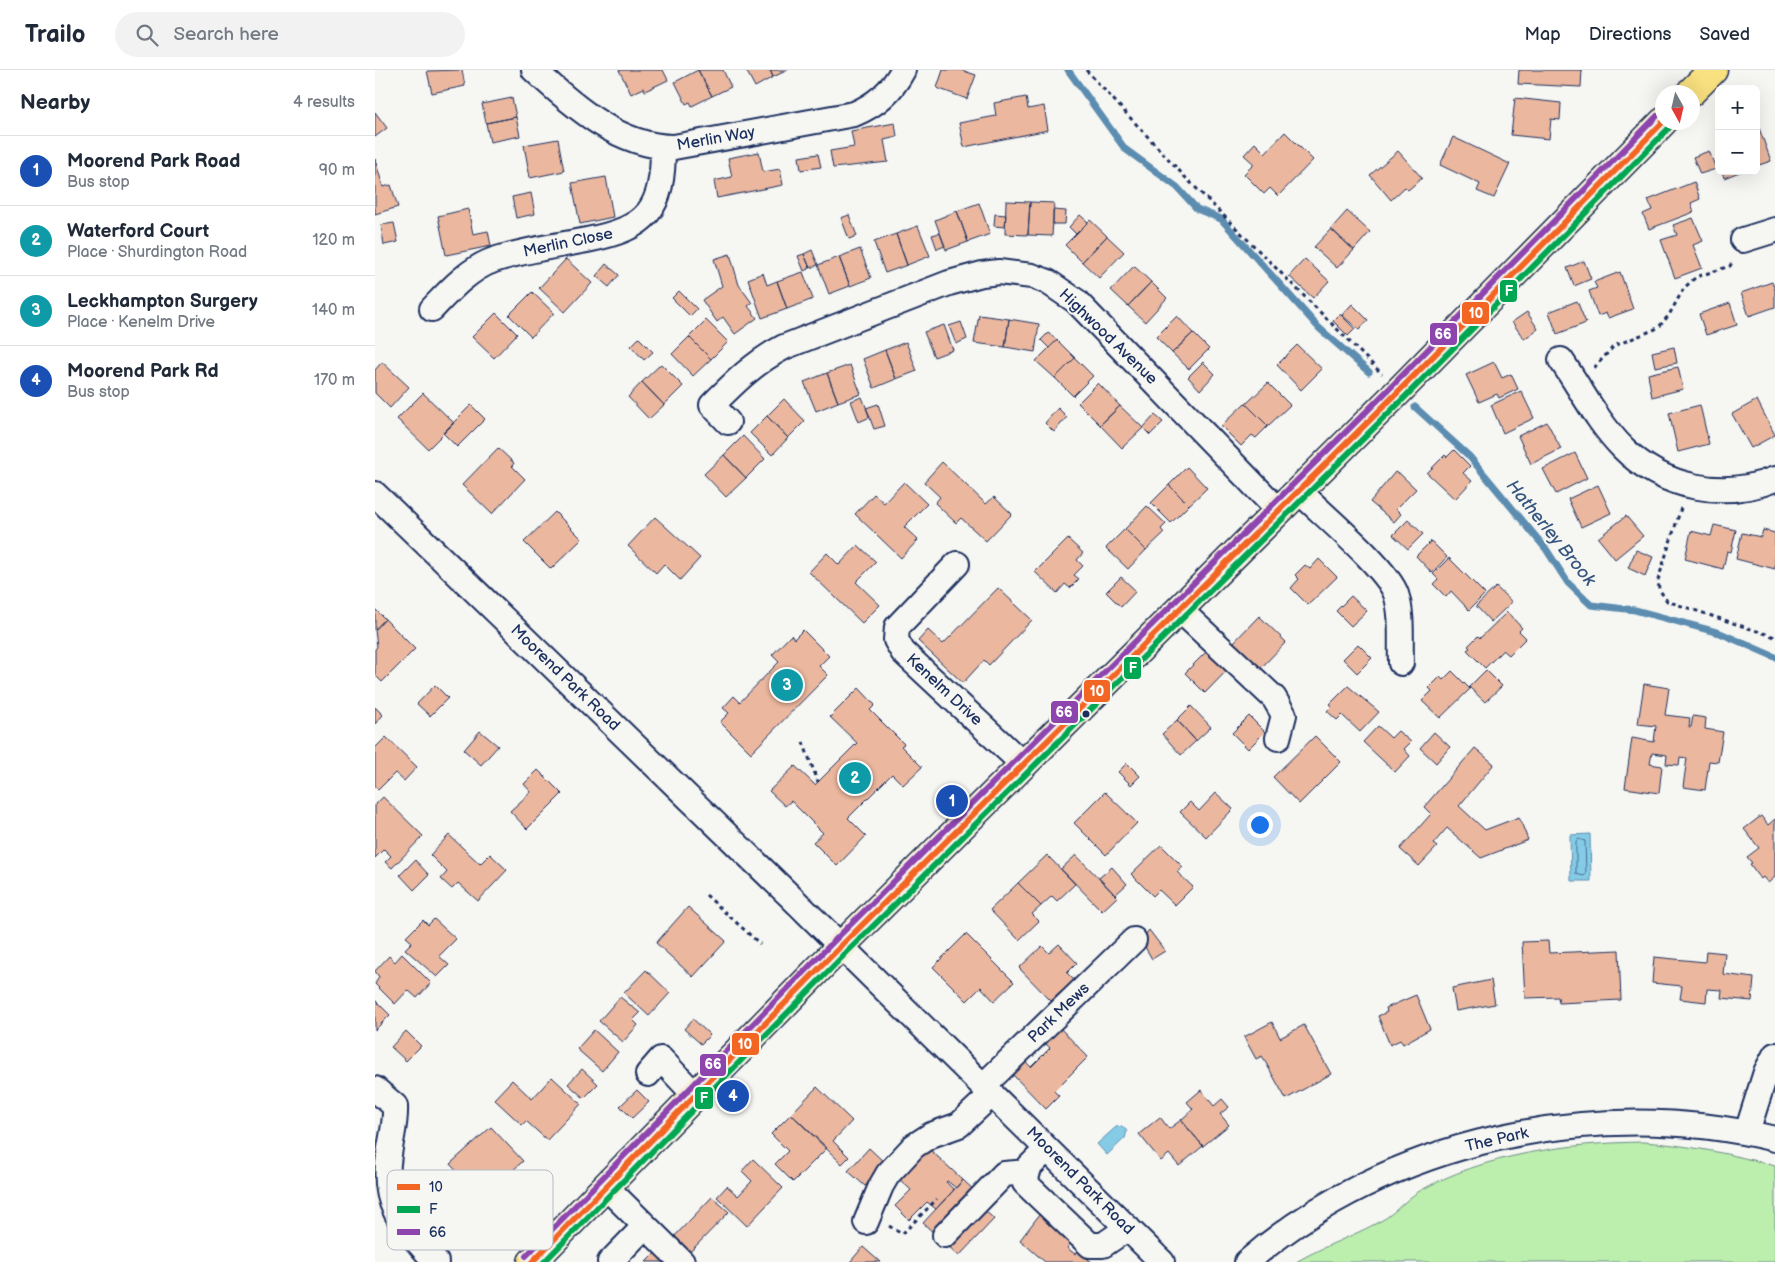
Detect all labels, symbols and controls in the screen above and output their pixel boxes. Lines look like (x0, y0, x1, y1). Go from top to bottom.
search box (115, 12, 465, 57)
text: Trailo (25, 20, 85, 49)
icon: search (133, 21, 161, 49)
text: Search here (173, 23, 279, 46)
text: Map (1525, 24, 1561, 45)
text: Directions (1589, 24, 1671, 45)
text: Saved (1699, 24, 1750, 45)
north arrow (1655, 85, 1700, 130)
map controls (1715, 85, 1760, 175)
button: + (1715, 85, 1760, 130)
text: Nearby (20, 90, 90, 115)
text: 4 results (293, 93, 355, 112)
street label: Merlin Way (675, 123, 757, 155)
button: − (1715, 130, 1760, 175)
text: Moorend Park Road (67, 150, 240, 173)
text: 1 (33, 161, 39, 180)
text: 90 m (319, 161, 355, 180)
text: Bus stop (67, 173, 130, 192)
text: Waterford Court (67, 220, 209, 243)
street label: Merlin Close (521, 224, 615, 262)
text: 2 (31, 231, 41, 250)
text: 120 m (312, 231, 355, 250)
text: Place · Shurdington Road (67, 243, 247, 262)
line badge: F (1499, 279, 1518, 303)
text: F (1505, 283, 1514, 300)
street label: Highwood Avenue (1055, 285, 1161, 389)
text: Leckhampton Surgery (67, 290, 258, 313)
text: 3 (31, 301, 41, 320)
text: 140 m (312, 301, 355, 320)
line badge: 10 (1461, 301, 1490, 325)
text: 10 (1469, 305, 1484, 322)
text: Place · Kenelm Drive (67, 313, 215, 332)
line badge: 66 (1429, 322, 1458, 346)
text: 66 (1435, 326, 1451, 343)
text: Moorend Park Rd (67, 360, 219, 383)
text: 4 (31, 371, 41, 390)
text: 170 m (314, 371, 355, 390)
text: Bus stop (67, 383, 130, 402)
water label: Hatherley Brook (1502, 476, 1601, 591)
street label: Moorend Park Road (506, 621, 624, 735)
street label: Kenelm Drive (902, 650, 986, 730)
line badge: F (1123, 656, 1142, 680)
text: F (1129, 660, 1138, 677)
pin: 3 (771, 666, 803, 704)
line badge: 10 (1083, 679, 1111, 703)
text: 10 (1090, 683, 1105, 700)
line badge: 66 (1050, 700, 1079, 724)
text: 66 (1056, 704, 1072, 721)
unlabelled marker (1081, 709, 1091, 719)
pin: 2 (839, 759, 871, 797)
pin: 1 (936, 782, 968, 820)
your location (1247, 812, 1273, 838)
street label: Park Mews (1024, 979, 1094, 1047)
line badge: 10 (731, 1032, 760, 1056)
text: 10 (738, 1036, 753, 1053)
line badge: 66 (699, 1053, 727, 1077)
text: 66 (705, 1056, 721, 1073)
pin: 4 (717, 1077, 749, 1115)
line badge: F (694, 1086, 714, 1110)
text: F (700, 1090, 709, 1107)
street label: Moorend Park Road (1022, 1123, 1138, 1239)
street label: The Park (1464, 1124, 1530, 1156)
legend (387, 1170, 553, 1250)
text: 10 (429, 1179, 443, 1196)
text: F (429, 1201, 438, 1218)
text: 66 (429, 1224, 447, 1241)

